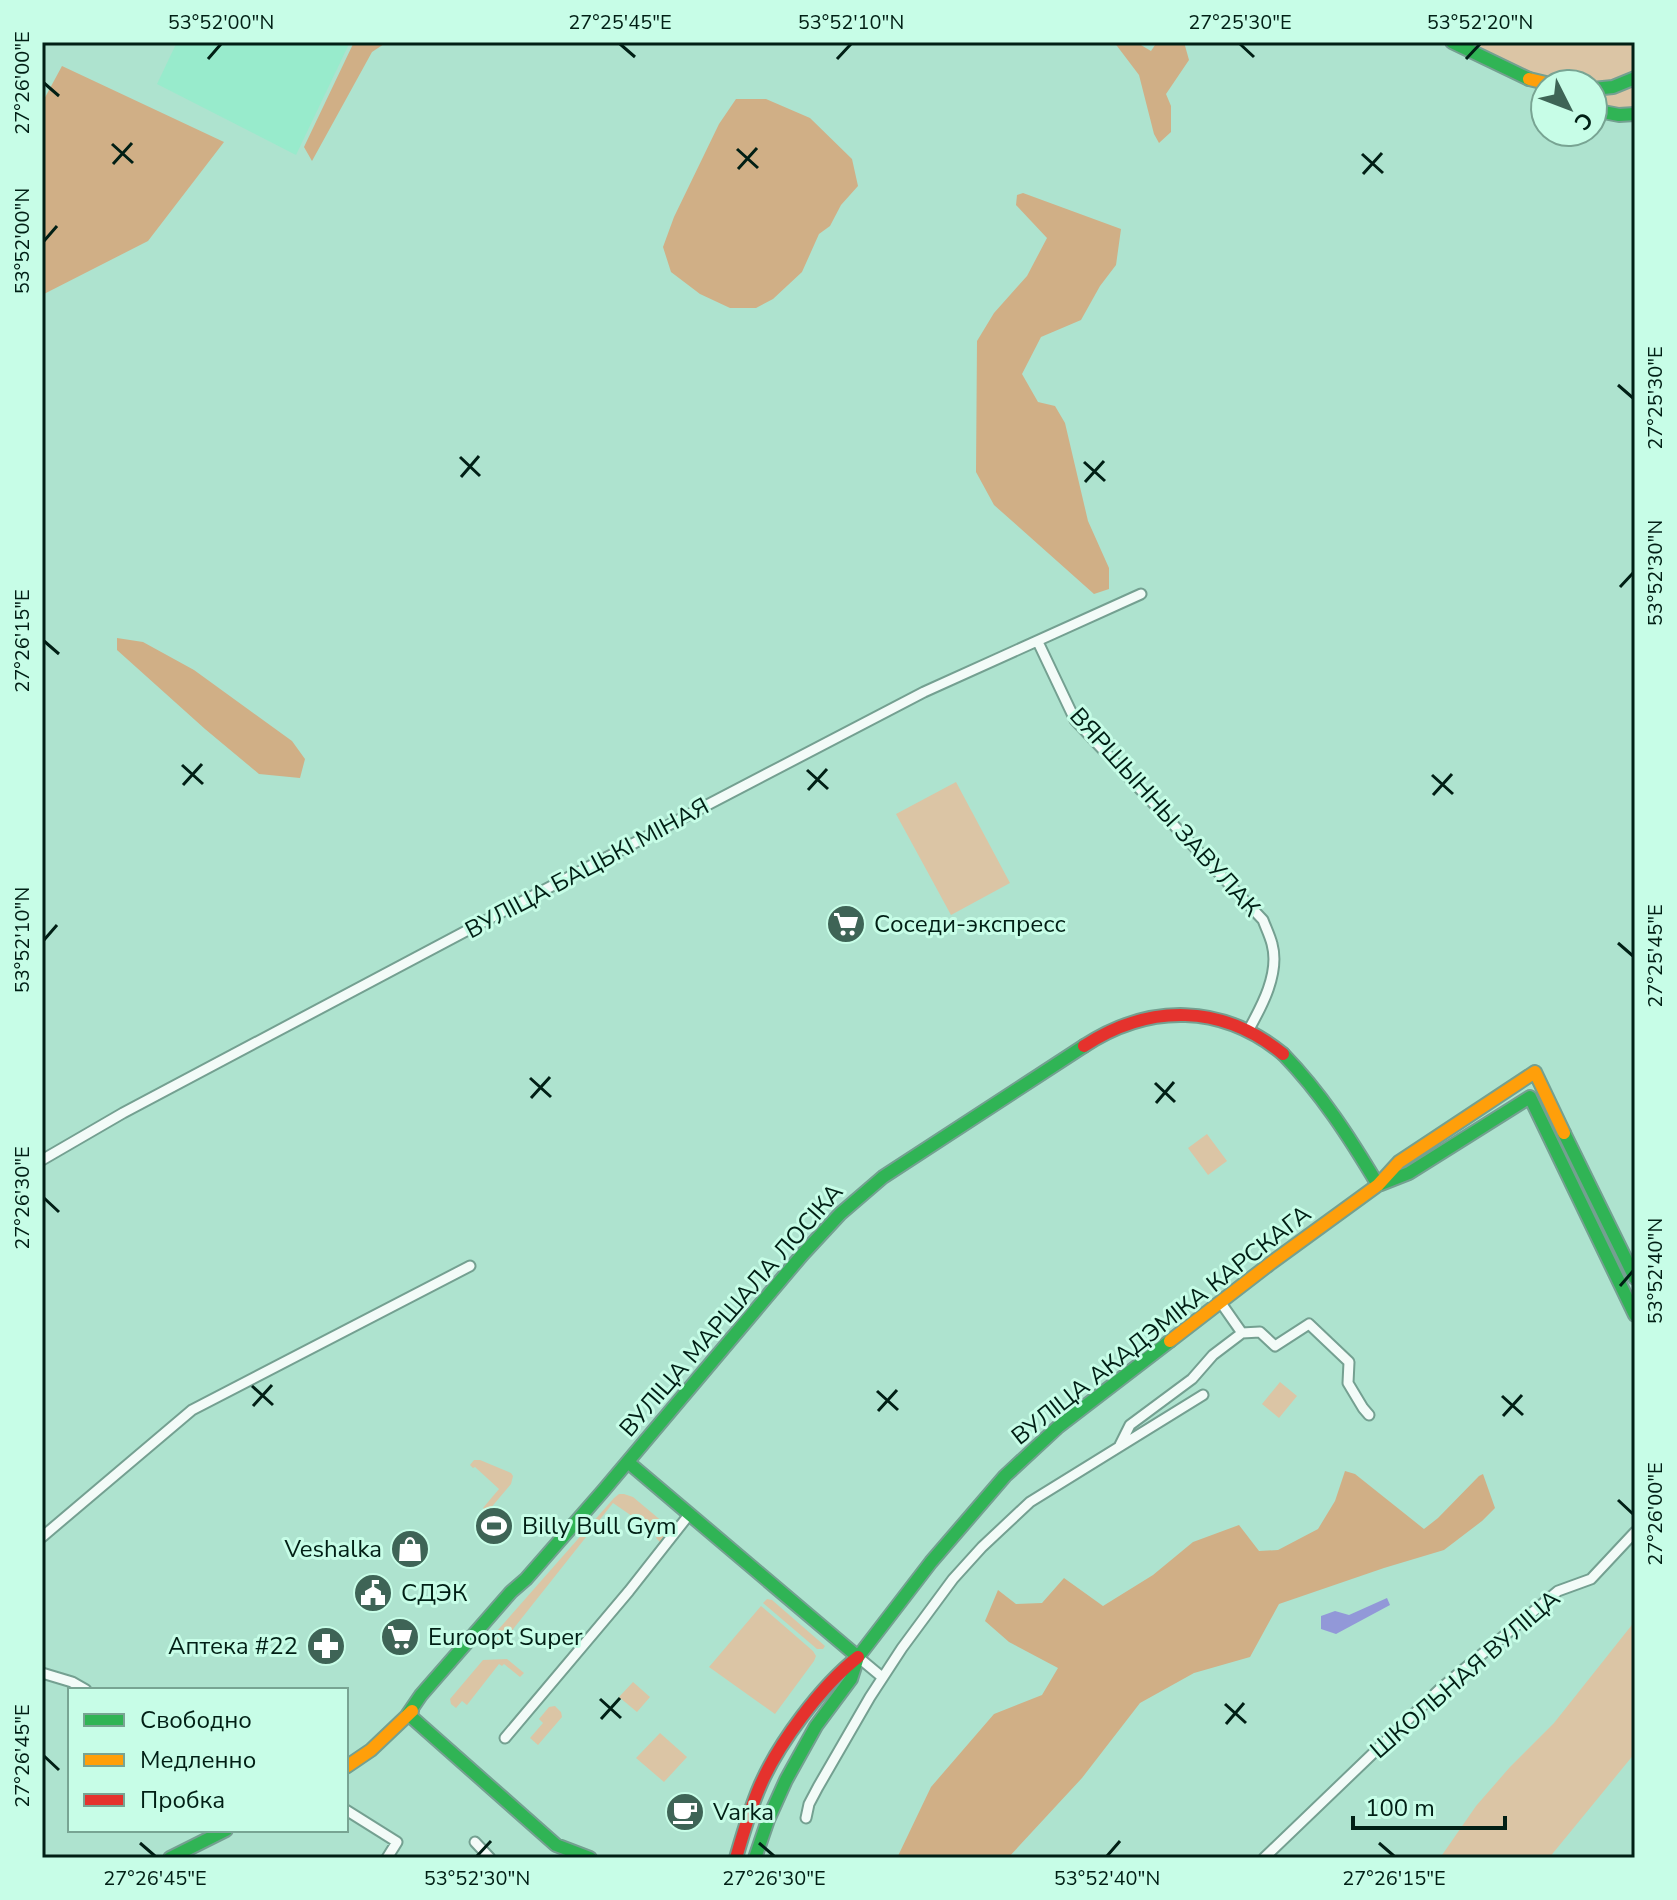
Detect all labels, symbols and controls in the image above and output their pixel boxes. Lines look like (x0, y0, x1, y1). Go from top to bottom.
text: 53°52'00"N (168, 9, 274, 36)
text: 27°25'45"E (568, 9, 672, 36)
text: 53°52'10"N (798, 9, 904, 36)
text: 27°25'30"E (1188, 9, 1292, 36)
text: 53°52'20"N (1427, 9, 1533, 36)
text: 27°26'00"E (9, 31, 36, 135)
north arrow (1529, 68, 1609, 148)
text: С (1567, 105, 1599, 136)
text: 53°52'00"N (9, 188, 36, 294)
text: 27°25'30"E (1642, 346, 1669, 450)
text: 53°52'30"N (1642, 520, 1669, 626)
text: 27°26'15"E (9, 589, 36, 693)
street label: ВЯРШЫННЫ ЗАВУЛАК (1063, 701, 1268, 924)
street label: ВУЛІЦА БАЦЬКІ МІНАЯ (459, 790, 715, 946)
text: 53°52'10"N (9, 887, 36, 993)
supermarket icon: Соседи-экспресс (825, 903, 867, 945)
text: 27°25'45"E (1642, 904, 1669, 1008)
place label: Соседи-экспресс (874, 908, 1066, 940)
text: 27°26'30"E (9, 1146, 36, 1250)
street label: ВУЛІЦА МАРШАЛА ЛОСІКА (612, 1176, 850, 1443)
street label: ВУЛІЦА АКАДЭМІКА КАРСКАГА (1005, 1198, 1318, 1452)
text: 53°52'40"N (1642, 1218, 1669, 1324)
text: 27°26'00"E (1642, 1462, 1669, 1566)
sports icon: Billy Bull Gym (473, 1505, 515, 1547)
place label: Billy Bull Gym (522, 1510, 677, 1542)
shop icon: Veshalka (389, 1528, 431, 1570)
place label: Veshalka (284, 1533, 382, 1565)
public building icon: СДЭК (352, 1572, 394, 1614)
place label: СДЭК (401, 1577, 468, 1609)
street label: ШКОЛЬНАЯ ВУЛІЦА (1363, 1582, 1567, 1765)
supermarket icon: Euroopt Super (379, 1616, 421, 1658)
place label: Euroopt Super (428, 1621, 583, 1653)
pharmacy icon: Аптека #22 (305, 1625, 347, 1667)
place label: Аптека #22 (168, 1630, 298, 1662)
legend (68, 1688, 348, 1832)
text: 27°26'45"E (9, 1704, 36, 1808)
text: Свободно (140, 1704, 252, 1736)
text: Медленно (140, 1744, 256, 1776)
scale bar (1353, 1780, 1505, 1830)
text: Пробка (140, 1784, 225, 1816)
cafe icon: Varka (664, 1791, 706, 1833)
text: 100 m (1365, 1792, 1435, 1824)
place label: Varka (712, 1796, 774, 1828)
text: 27°26'45"E (103, 1865, 207, 1892)
text: 53°52'30"N (424, 1865, 530, 1892)
text: 27°26'30"E (722, 1865, 826, 1892)
text: 53°52'40"N (1054, 1865, 1160, 1892)
text: 27°26'15"E (1342, 1865, 1446, 1892)

